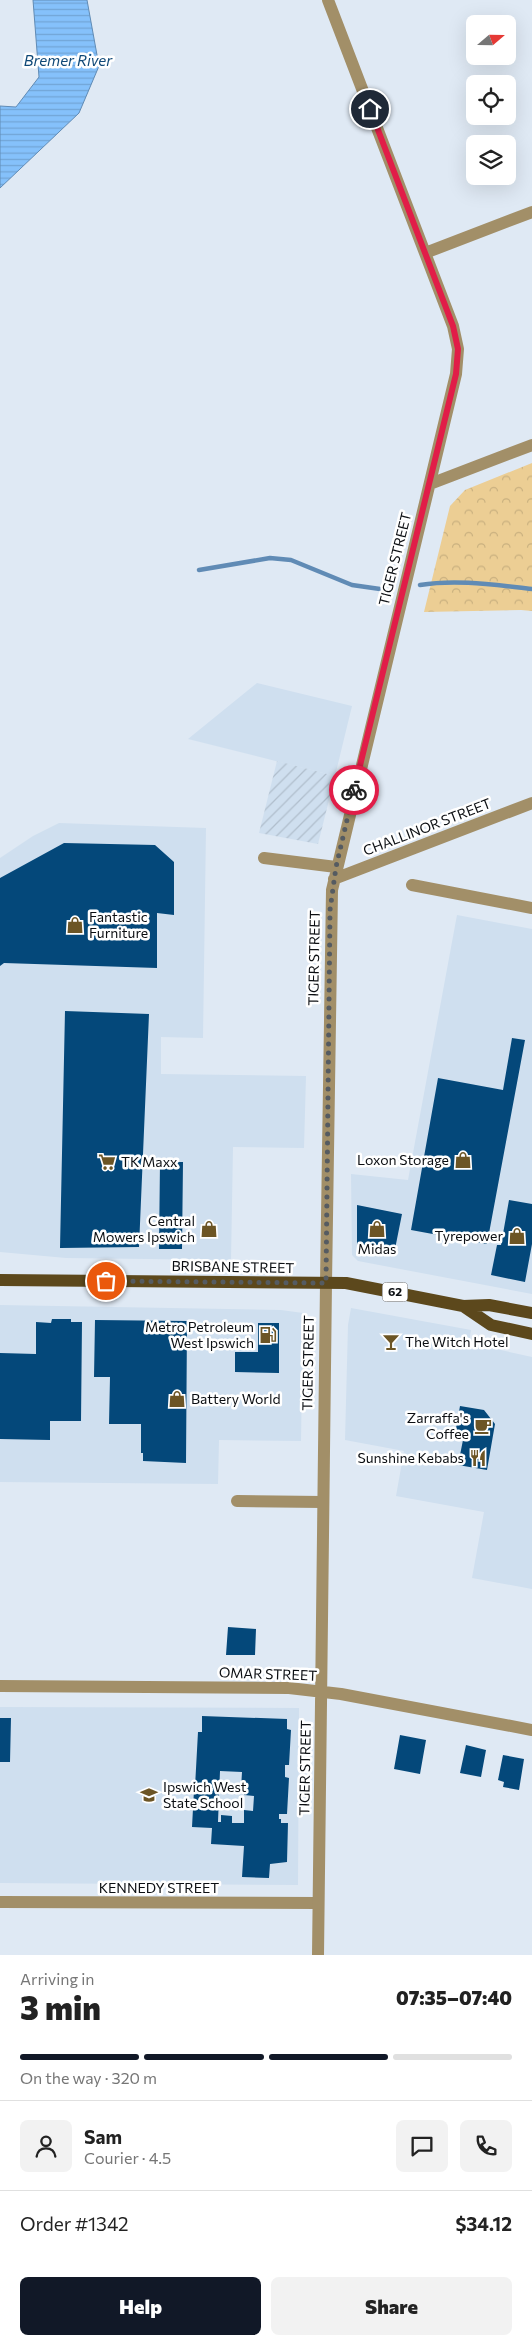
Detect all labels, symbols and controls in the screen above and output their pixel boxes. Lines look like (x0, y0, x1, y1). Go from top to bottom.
north arrow (466, 15, 516, 65)
map controls (466, 15, 516, 185)
water label: Bremer River (24, 51, 113, 69)
button: locate (466, 75, 516, 125)
pin (349, 88, 391, 130)
icon: home (356, 95, 384, 123)
button: layers (466, 135, 516, 185)
street label: TIGER STREET (375, 510, 414, 607)
courier (329, 765, 379, 815)
icon: bike (340, 776, 368, 804)
street label: CHALLINOR STREET (360, 794, 493, 859)
place label: Fantastic Furniture (89, 908, 148, 941)
street label: TIGER STREET (304, 910, 323, 1006)
shop icon: Fantastic Furniture (65, 915, 85, 935)
shop icon: Loxon Storage (453, 1150, 473, 1170)
place label: Loxon Storage (357, 1151, 449, 1168)
supermarket icon: TK Maxx (97, 1152, 117, 1172)
place label: TK Maxx (121, 1153, 178, 1170)
place label: Central Mowers Ipswich (93, 1212, 195, 1245)
shop icon: Central Mowers Ipswich (199, 1219, 219, 1239)
shop icon: Midas (367, 1219, 387, 1239)
shop icon: Tyrepower (507, 1226, 527, 1246)
place label: Tyrepower (435, 1227, 503, 1244)
place label: Midas (358, 1240, 396, 1257)
street label: BRISBANE STREET (172, 1257, 295, 1276)
pin (85, 1260, 127, 1302)
icon: bag (92, 1267, 120, 1295)
road number: 62 (382, 1282, 408, 1301)
street label: TIGER STREET (298, 1315, 317, 1411)
place label: Metro Petroleum West Ipswich (145, 1318, 254, 1351)
fuel station icon: Metro Petroleum West Ipswich (258, 1325, 278, 1345)
bar icon: The Witch Hotel (381, 1332, 401, 1352)
place label: The Witch Hotel (405, 1333, 509, 1350)
shop icon: Battery World (167, 1389, 187, 1409)
place label: Battery World (191, 1390, 281, 1407)
place label: Zarraffa's Coffee (407, 1409, 469, 1442)
cafe icon: Zarraffa's Coffee (473, 1416, 493, 1436)
restaurant icon: Sunshine Kebabs (468, 1448, 488, 1468)
place label: Sunshine Kebabs (357, 1449, 464, 1466)
street label: OMAR STREET (219, 1663, 317, 1684)
street label: TIGER STREET (295, 1720, 314, 1816)
place label: Ipswich West State School (163, 1778, 247, 1811)
school or university icon: Ipswich West State School (139, 1785, 159, 1805)
street label: KENNEDY STREET (99, 1879, 219, 1896)
text: Arriving in (20, 1969, 94, 1988)
text: 07:35–07:40 (396, 1986, 512, 2009)
text: 3 min (20, 1987, 101, 2027)
text: On the way · 320 m (20, 2068, 157, 2087)
button: person (20, 2120, 72, 2172)
button: chat (396, 2120, 448, 2172)
button: phone (460, 2120, 512, 2172)
text: Sam (84, 2125, 122, 2148)
text: Courier · 4.5 (84, 2148, 171, 2167)
text: Order #1342 (20, 2212, 129, 2235)
text: $34.12 (455, 2212, 512, 2235)
button: Help (20, 2277, 261, 2335)
button: Share (271, 2277, 512, 2335)

